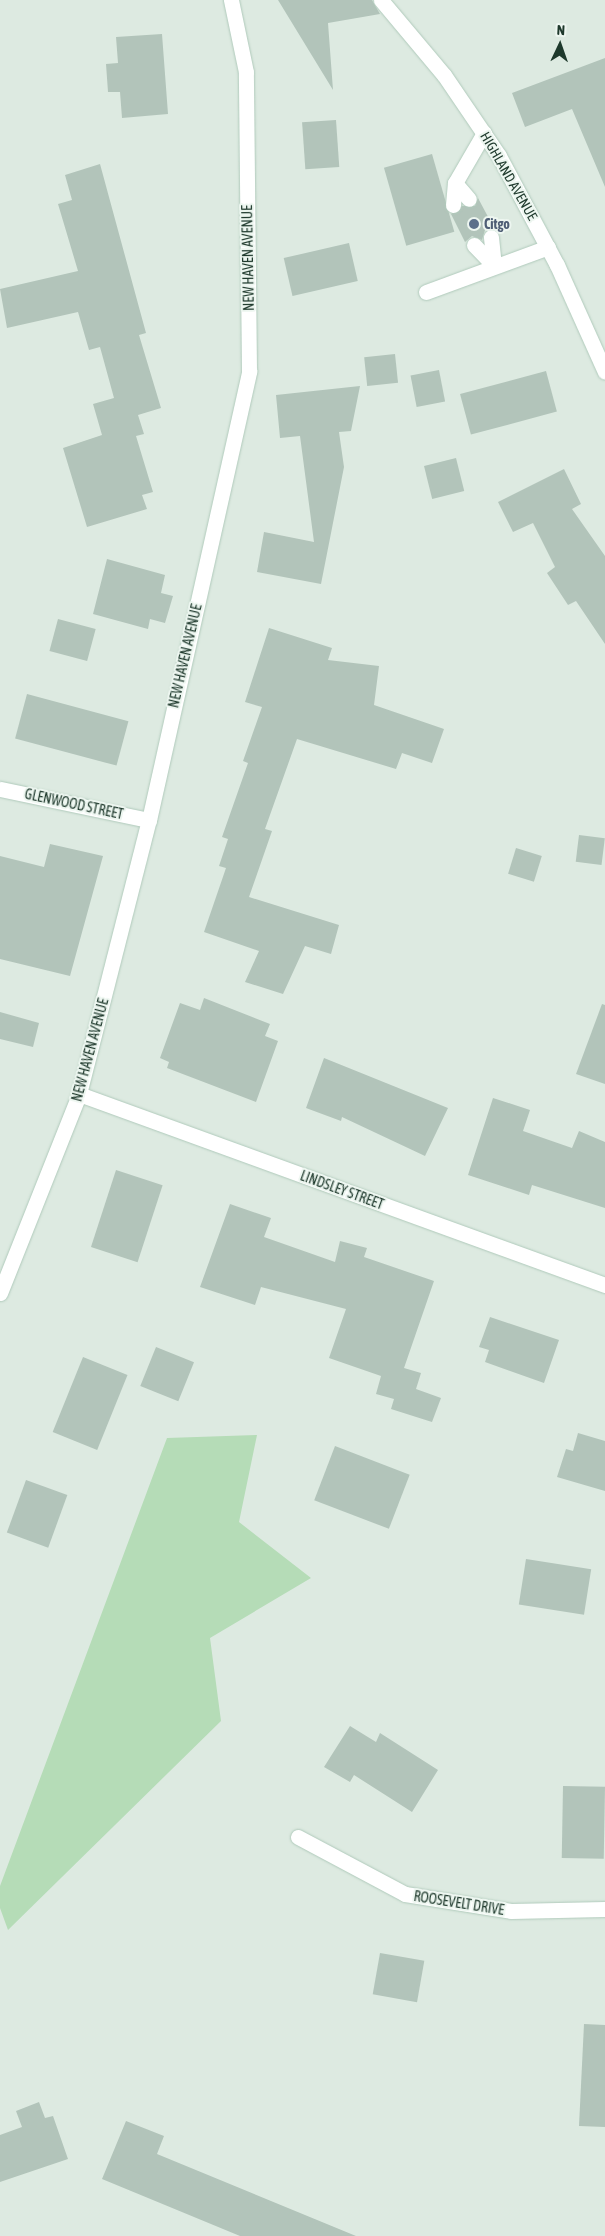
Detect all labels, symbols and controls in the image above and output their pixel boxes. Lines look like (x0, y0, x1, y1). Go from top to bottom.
north arrow (535, 20, 585, 70)
text: N (556, 22, 565, 38)
street label: HIGHLAND AVENUE (477, 129, 541, 223)
street label: NEW HAVEN AVENUE (239, 205, 257, 311)
place label: Citgo (484, 216, 510, 232)
marker: Citgo (468, 218, 480, 230)
street label: NEW HAVEN AVENUE (165, 603, 205, 709)
street label: GLENWOOD STREET (23, 785, 125, 823)
street label: NEW HAVEN AVENUE (68, 997, 112, 1103)
street label: LINDSLEY STREET (298, 1167, 386, 1213)
street label: ROOSEVELT DRIVE (413, 1888, 505, 1918)

